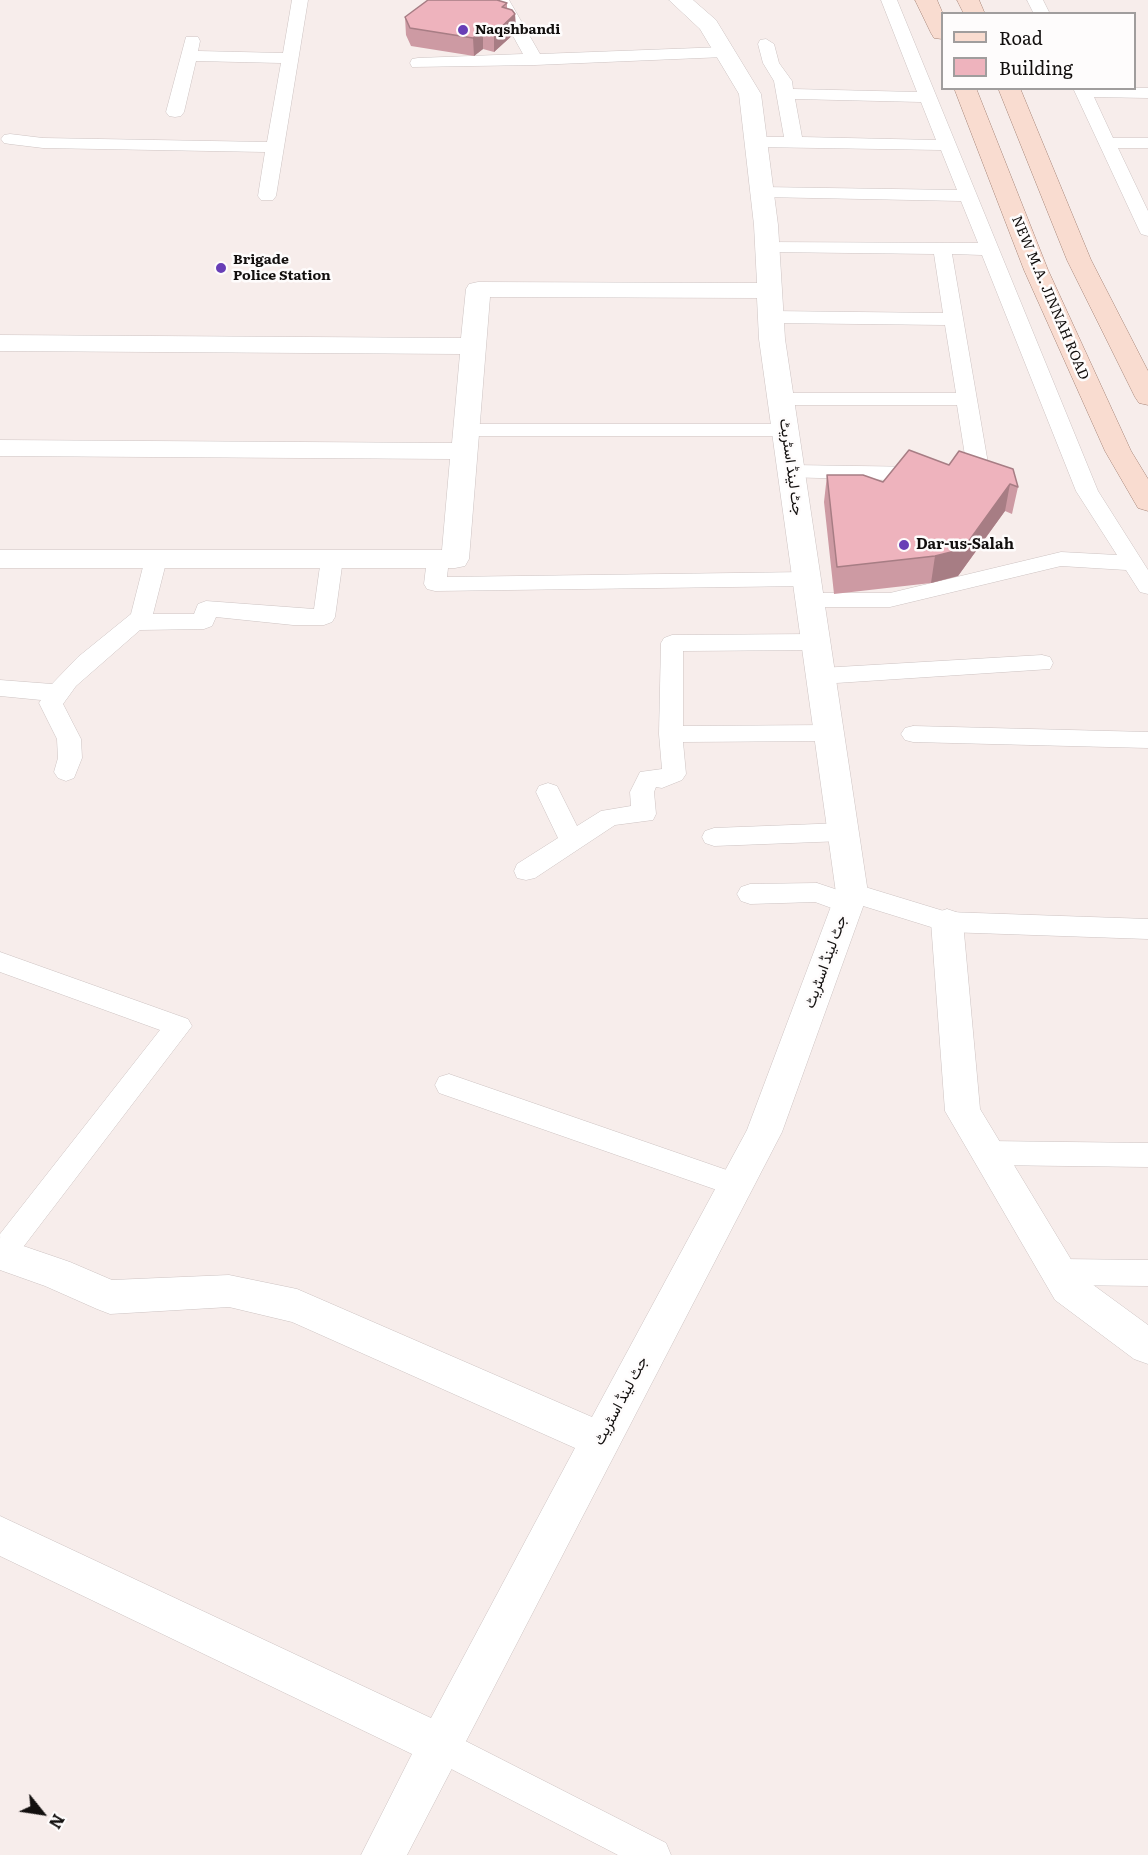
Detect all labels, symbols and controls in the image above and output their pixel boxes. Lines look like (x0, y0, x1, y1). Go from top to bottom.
legend (941, 12, 1136, 90)
place label: Naqshbandi (475, 22, 560, 38)
marker: Naqshbandi (456, 23, 470, 37)
text: Road (999, 24, 1043, 51)
text: Building (999, 54, 1073, 81)
street label: NEW M.A. JINNAH ROAD (1008, 213, 1092, 383)
place label: Brigade Police Station (233, 252, 331, 284)
marker: Brigade Police Station (214, 261, 228, 275)
street label: جٹ لینڈ اسٹریٹ (775, 417, 807, 517)
place label: Dar-us-Salah (916, 536, 1014, 554)
marker: Dar-us-Salah (897, 538, 911, 552)
street label: جٹ لینڈ اسٹریٹ (801, 913, 851, 1011)
street label: جٹ لینڈ اسٹریٹ (590, 1354, 652, 1448)
north arrow (12, 1783, 72, 1843)
text: N (44, 1810, 71, 1834)

